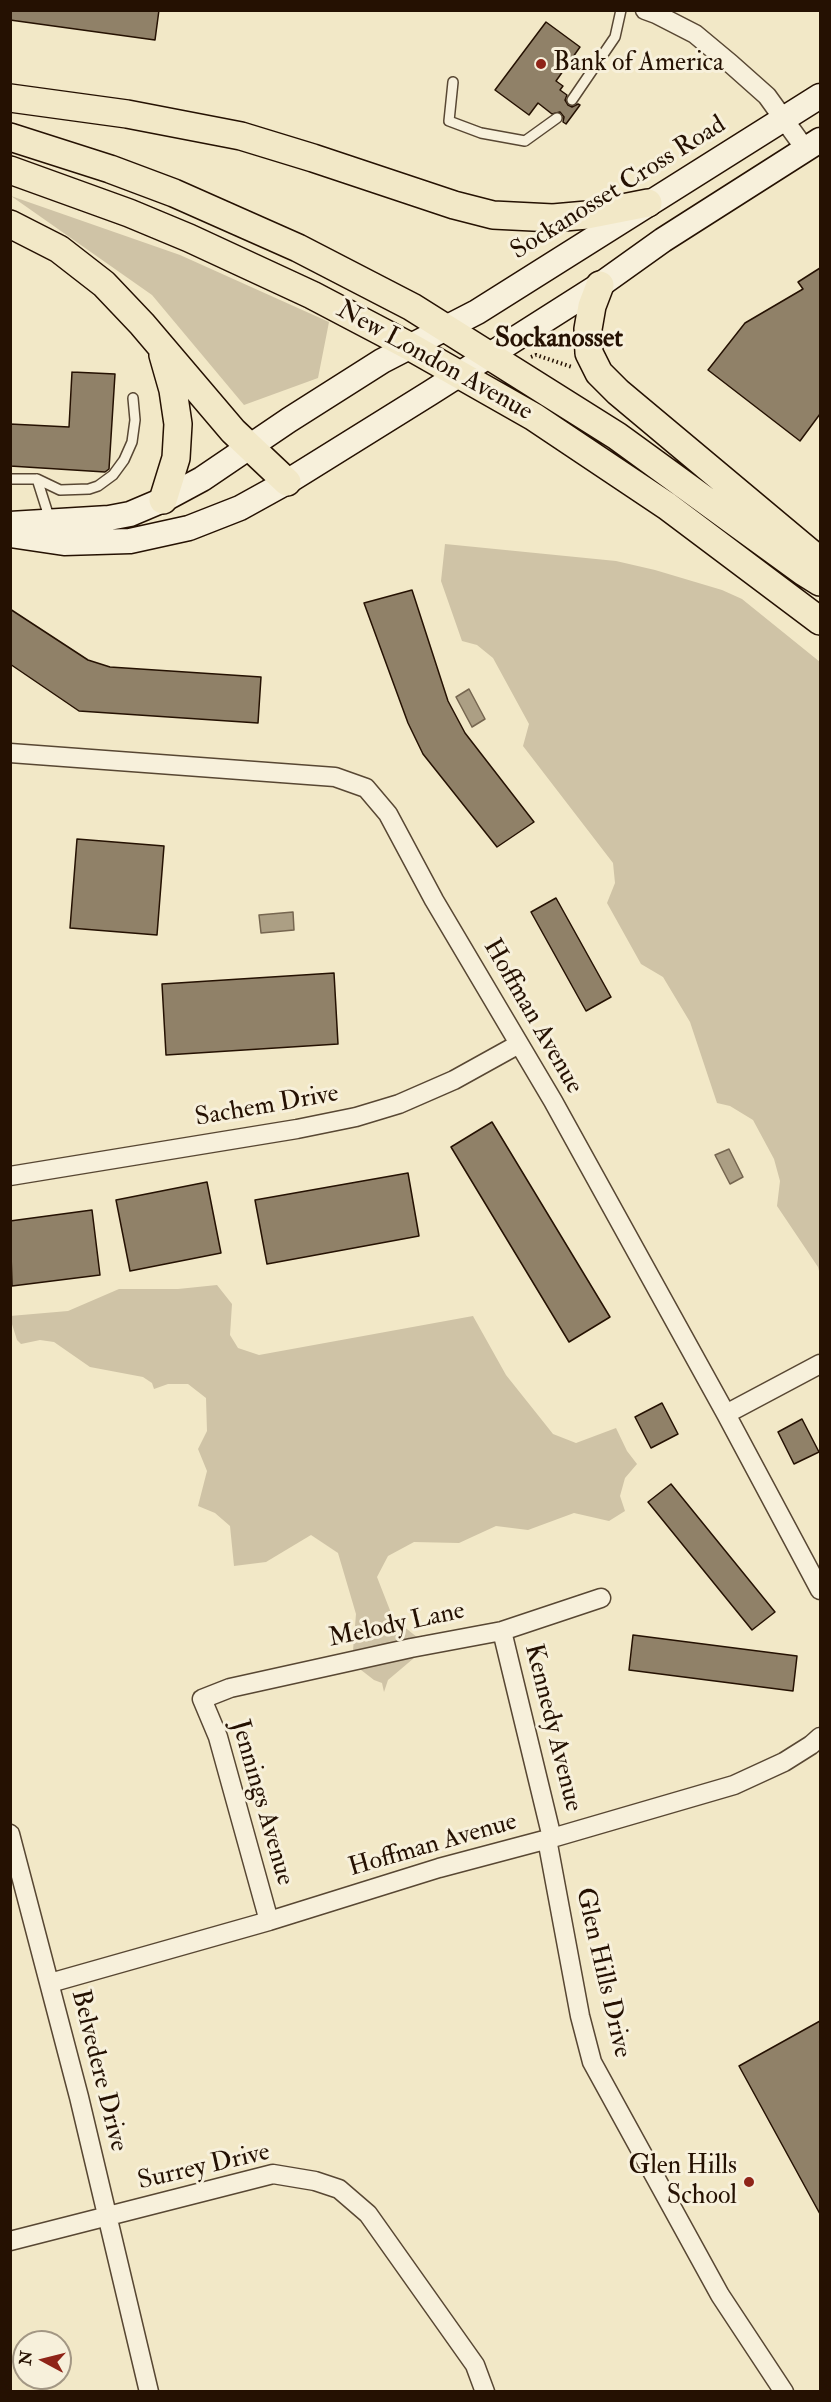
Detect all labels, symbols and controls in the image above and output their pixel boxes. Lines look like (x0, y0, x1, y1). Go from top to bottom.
place label: Bank of America (553, 48, 724, 80)
marker: Bank of America (534, 57, 548, 71)
street label: Sockanosset Cross Road (506, 110, 732, 268)
street label: New London Avenue (331, 295, 537, 429)
district label: Sockanosset (495, 324, 623, 356)
street label: Hoffman Avenue (475, 934, 589, 1100)
street label: Sachem Drive (193, 1079, 341, 1135)
street label: Melody Lane (326, 1596, 468, 1656)
street label: Kennedy Avenue (516, 1641, 588, 1815)
street label: Jennings Avenue (223, 1717, 299, 1889)
street label: Hoffman Avenue (345, 1807, 521, 1885)
street label: Glen Hills Drive (567, 1885, 637, 2061)
street label: Belvedere Drive (63, 1987, 133, 2155)
street label: Surrey Drive (135, 2138, 273, 2198)
place label: Glen Hills School (628, 2151, 737, 2212)
marker: Glen Hills School (742, 2175, 756, 2189)
north arrow (12, 2330, 72, 2390)
text: N (15, 2350, 37, 2366)

